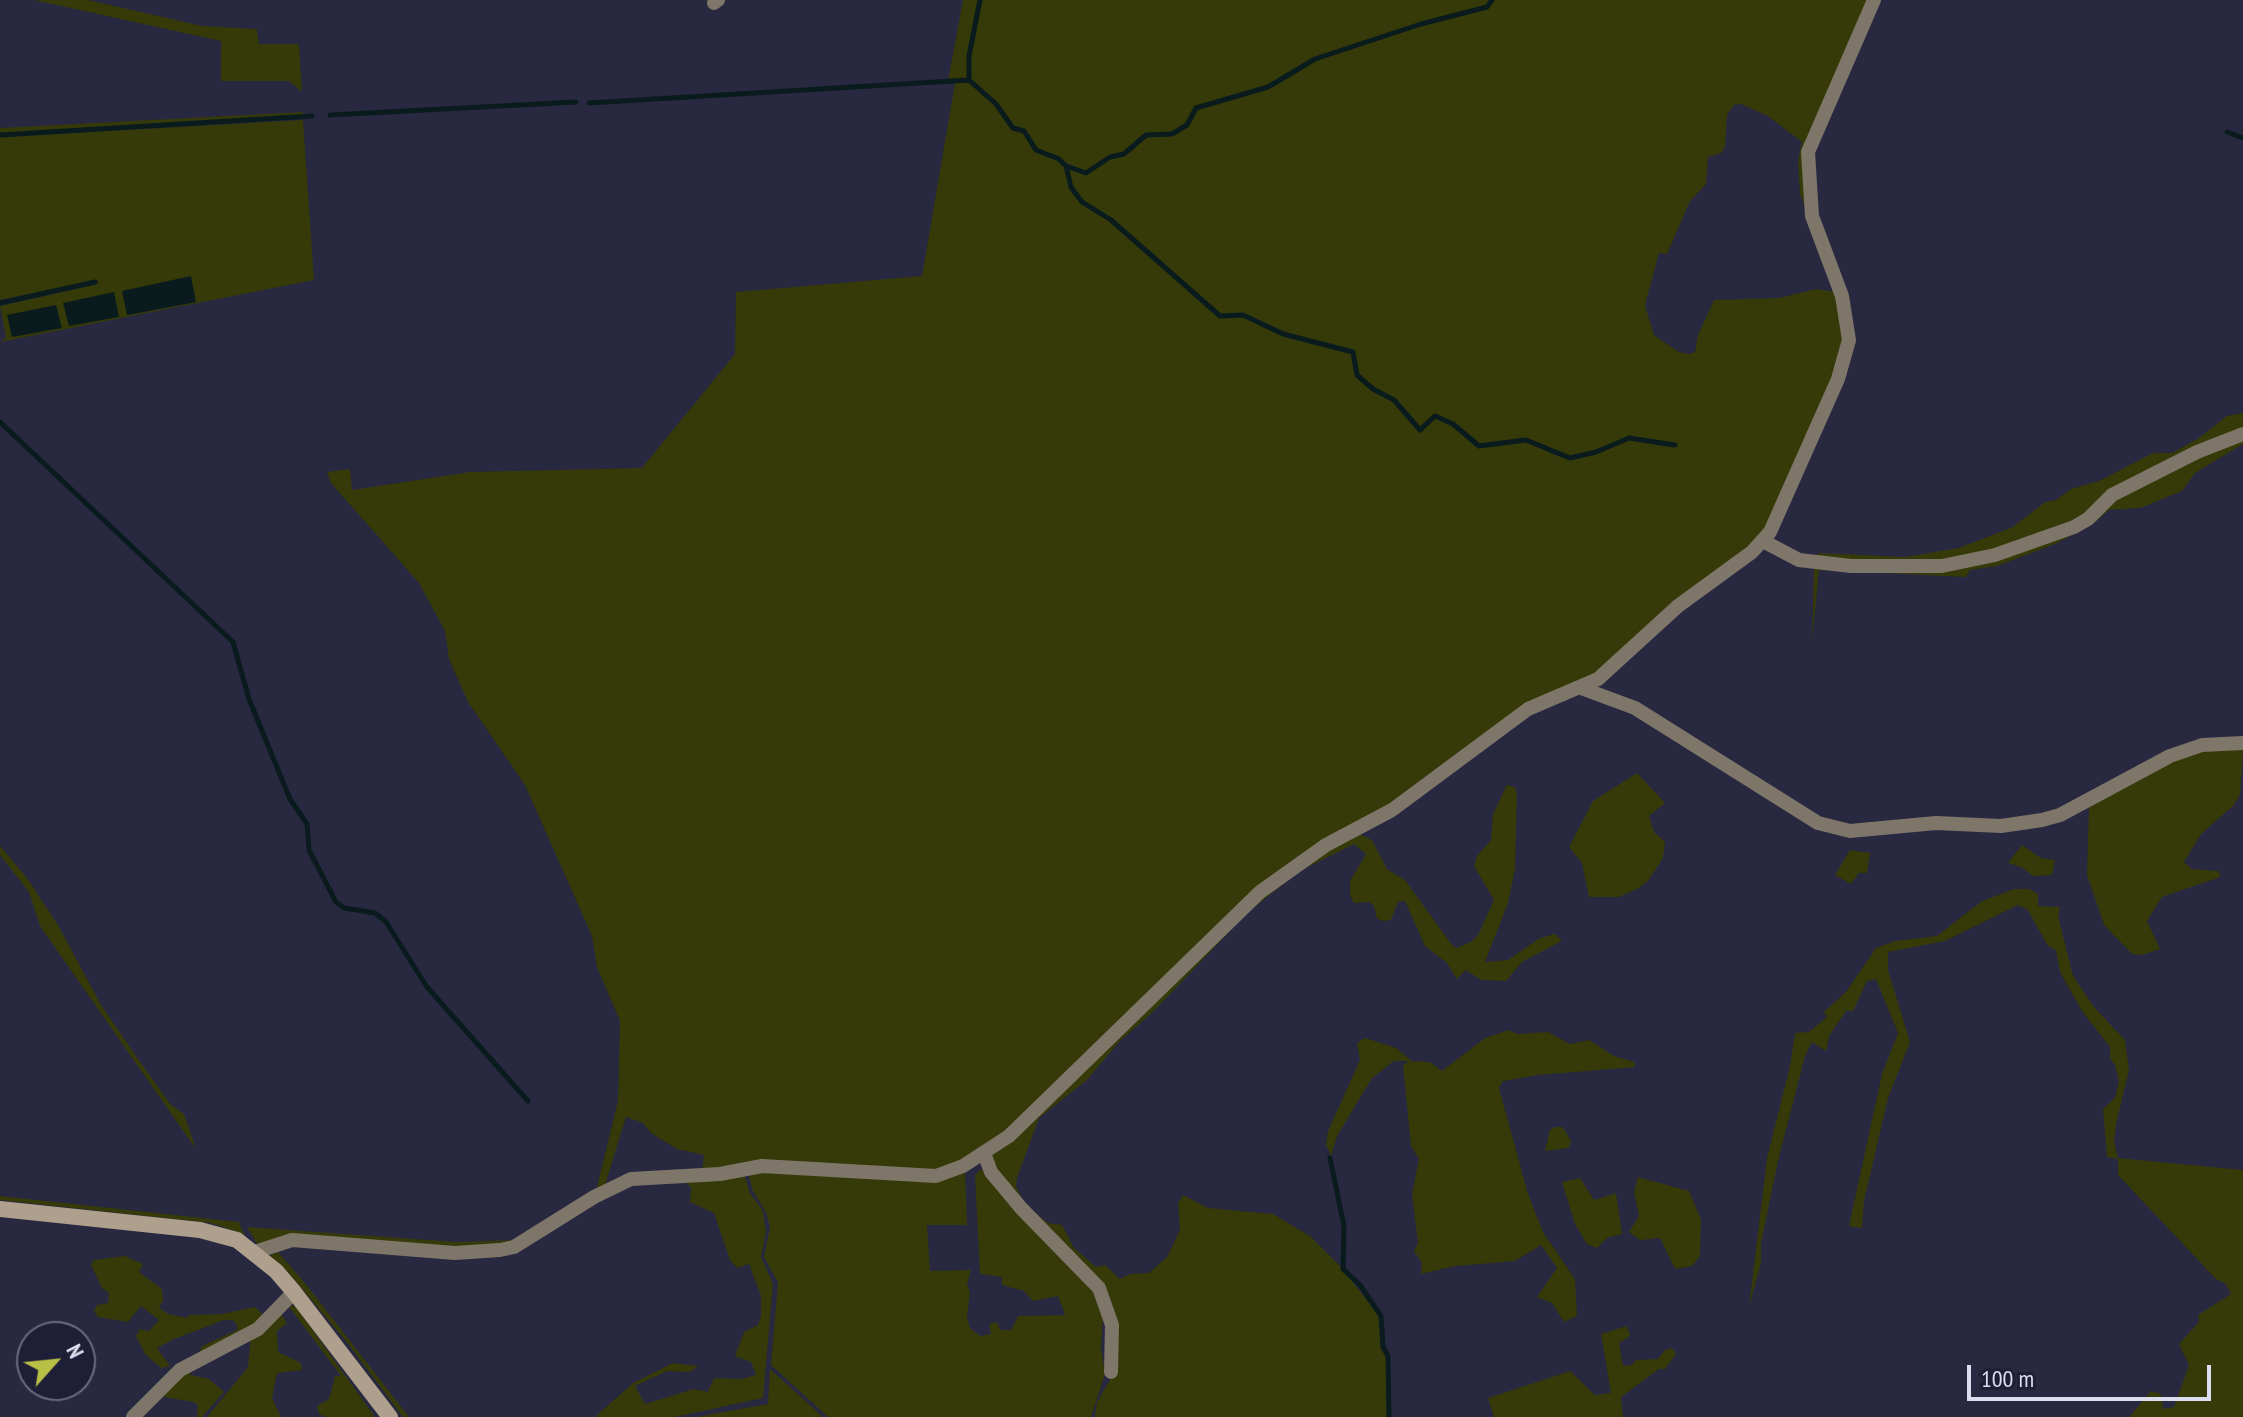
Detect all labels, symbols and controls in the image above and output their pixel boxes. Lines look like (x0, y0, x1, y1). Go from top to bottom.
north arrow (16, 1321, 96, 1401)
text: N (60, 1339, 91, 1363)
scale bar (1971, 1349, 2215, 1399)
text: 100 m (1981, 1363, 2034, 1394)

